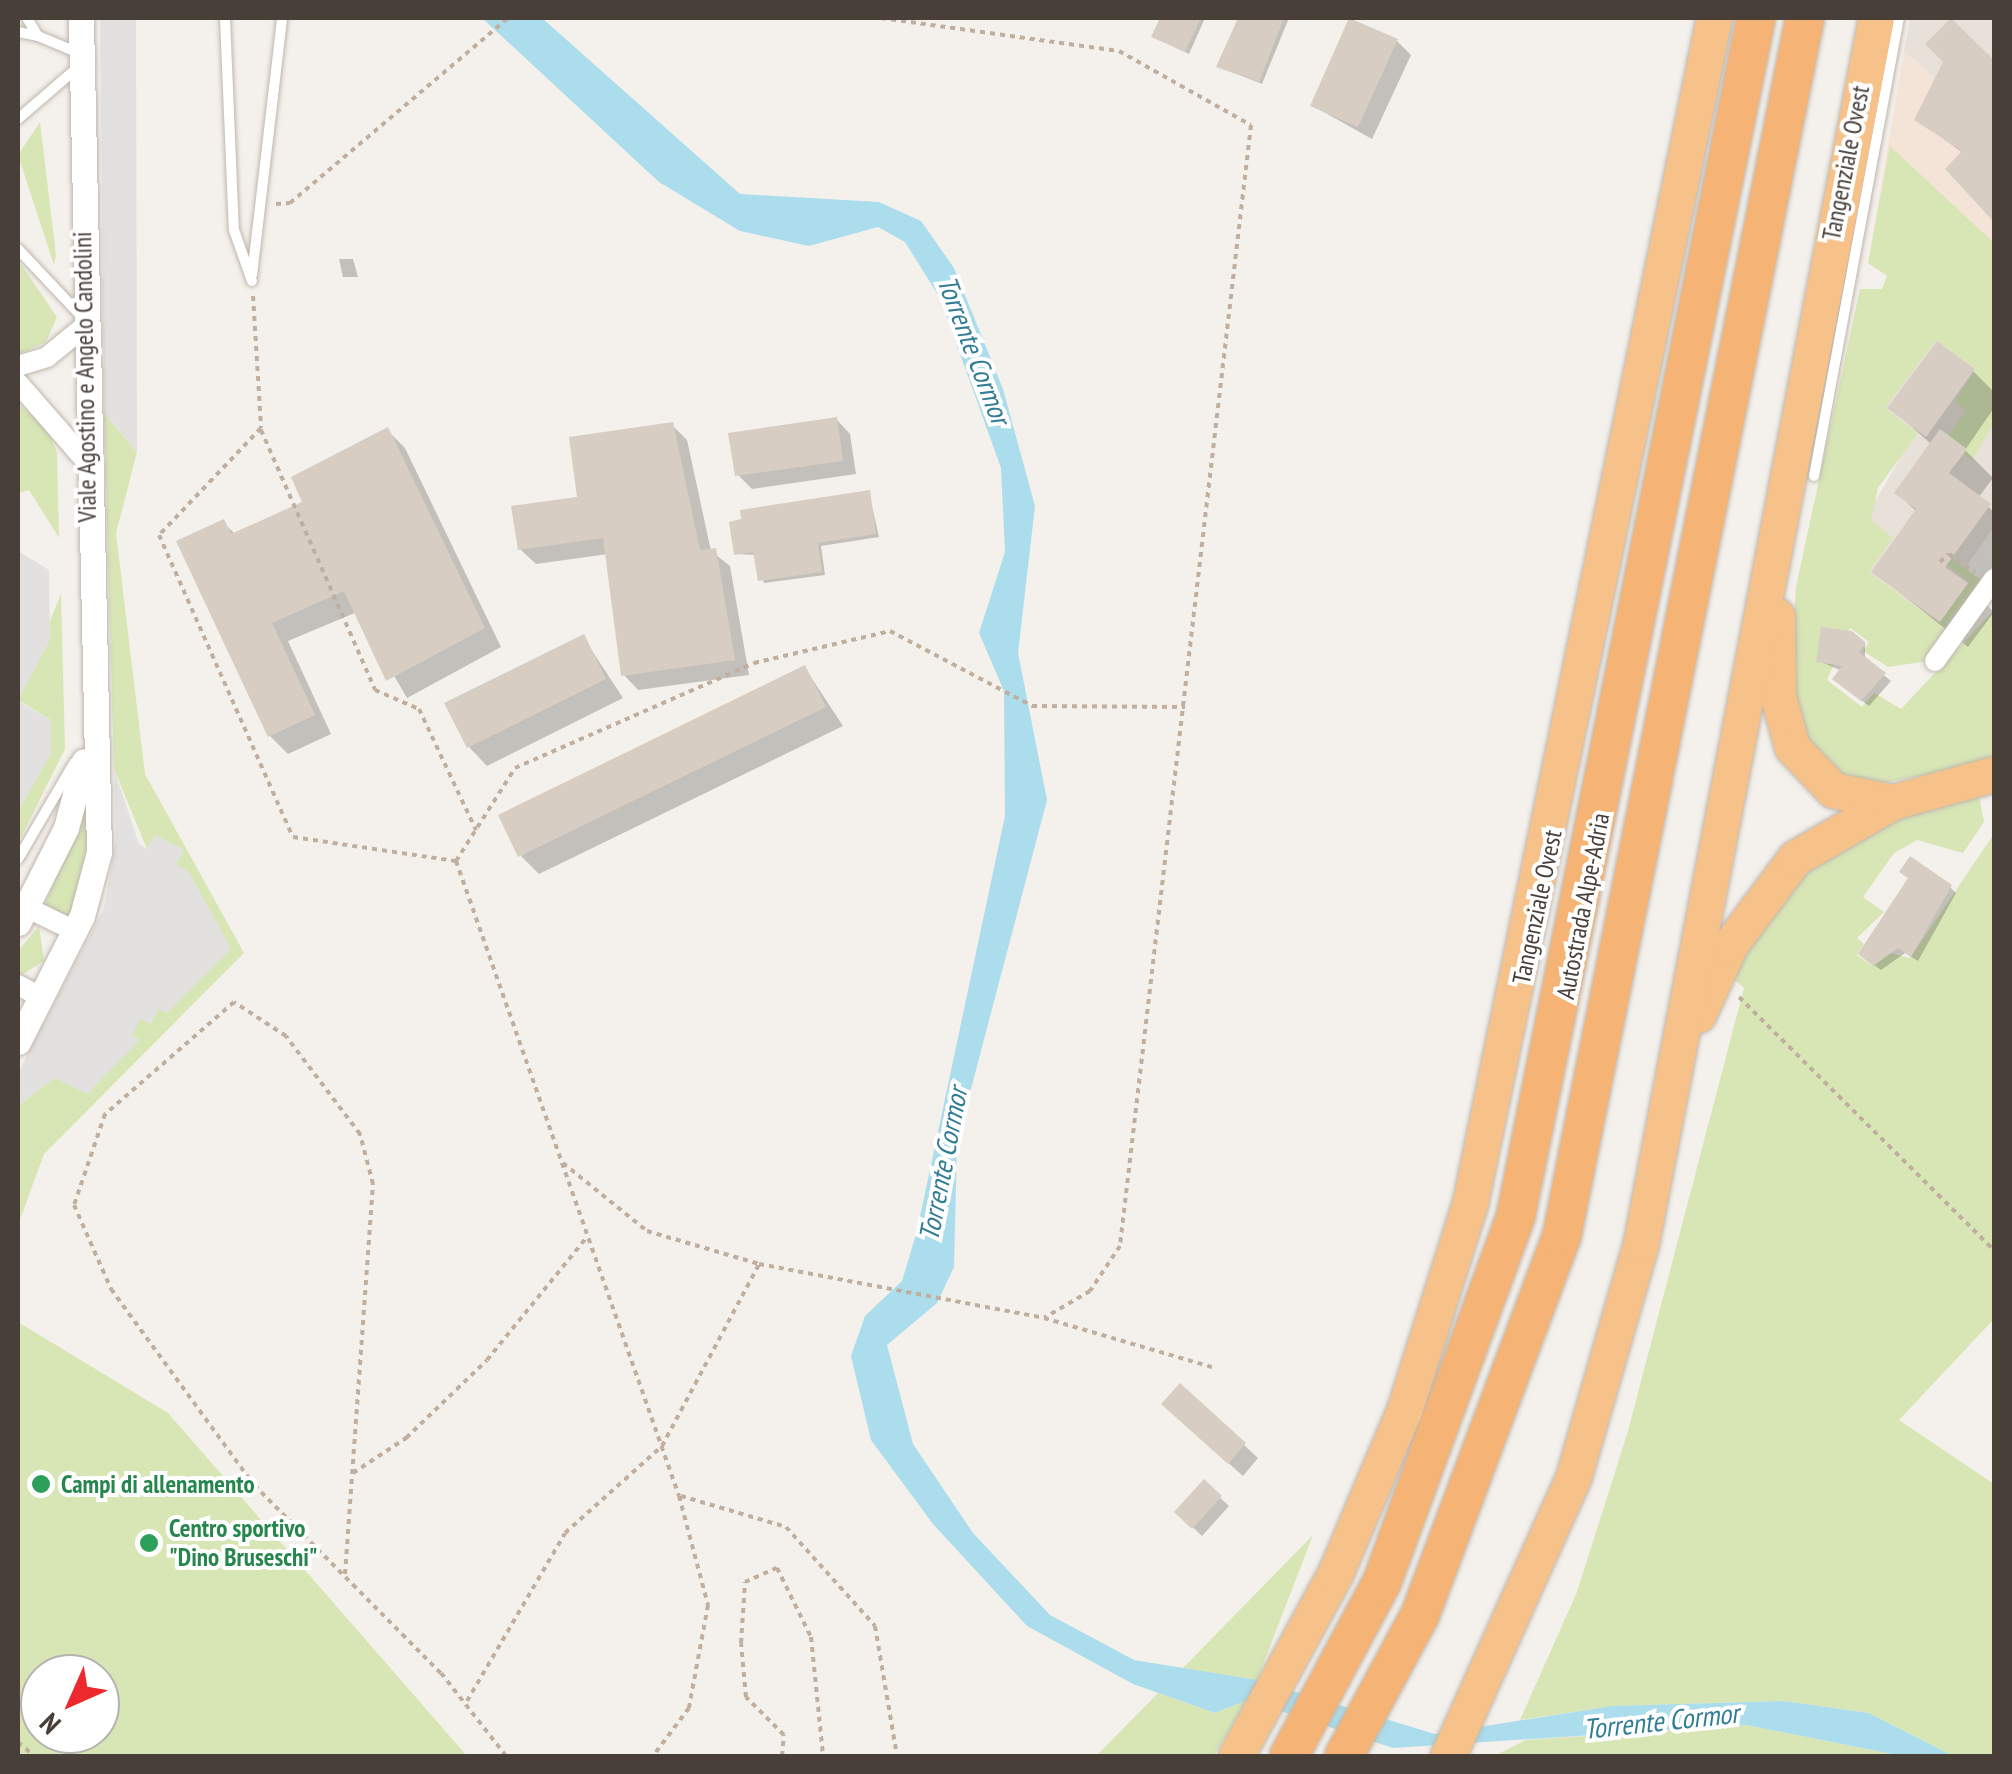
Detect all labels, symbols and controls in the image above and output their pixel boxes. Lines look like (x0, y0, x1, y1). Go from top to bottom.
street label: Tangenziale Ovest (1816, 83, 1876, 243)
street label: Viale Agostino e Angelo Candolini (67, 231, 103, 523)
water label: Torrente Cormor (930, 271, 1018, 429)
street label: Autostrada Alpe-Adria (1550, 810, 1616, 1002)
street label: Tangenziale Ovest (1506, 827, 1568, 987)
water label: Torrente Cormor (912, 1084, 974, 1244)
place label: Campi di allenamento (61, 1469, 255, 1499)
marker: Campi di allenamento (30, 1473, 52, 1495)
place label: Centro sportivo "Dino Bruseschi" (169, 1514, 318, 1573)
marker: Centro sportivo "Dino Bruseschi" (138, 1532, 160, 1554)
north arrow (20, 1654, 120, 1754)
water label: Torrente Cormor (1582, 1696, 1740, 1746)
text: N (31, 1706, 68, 1743)

